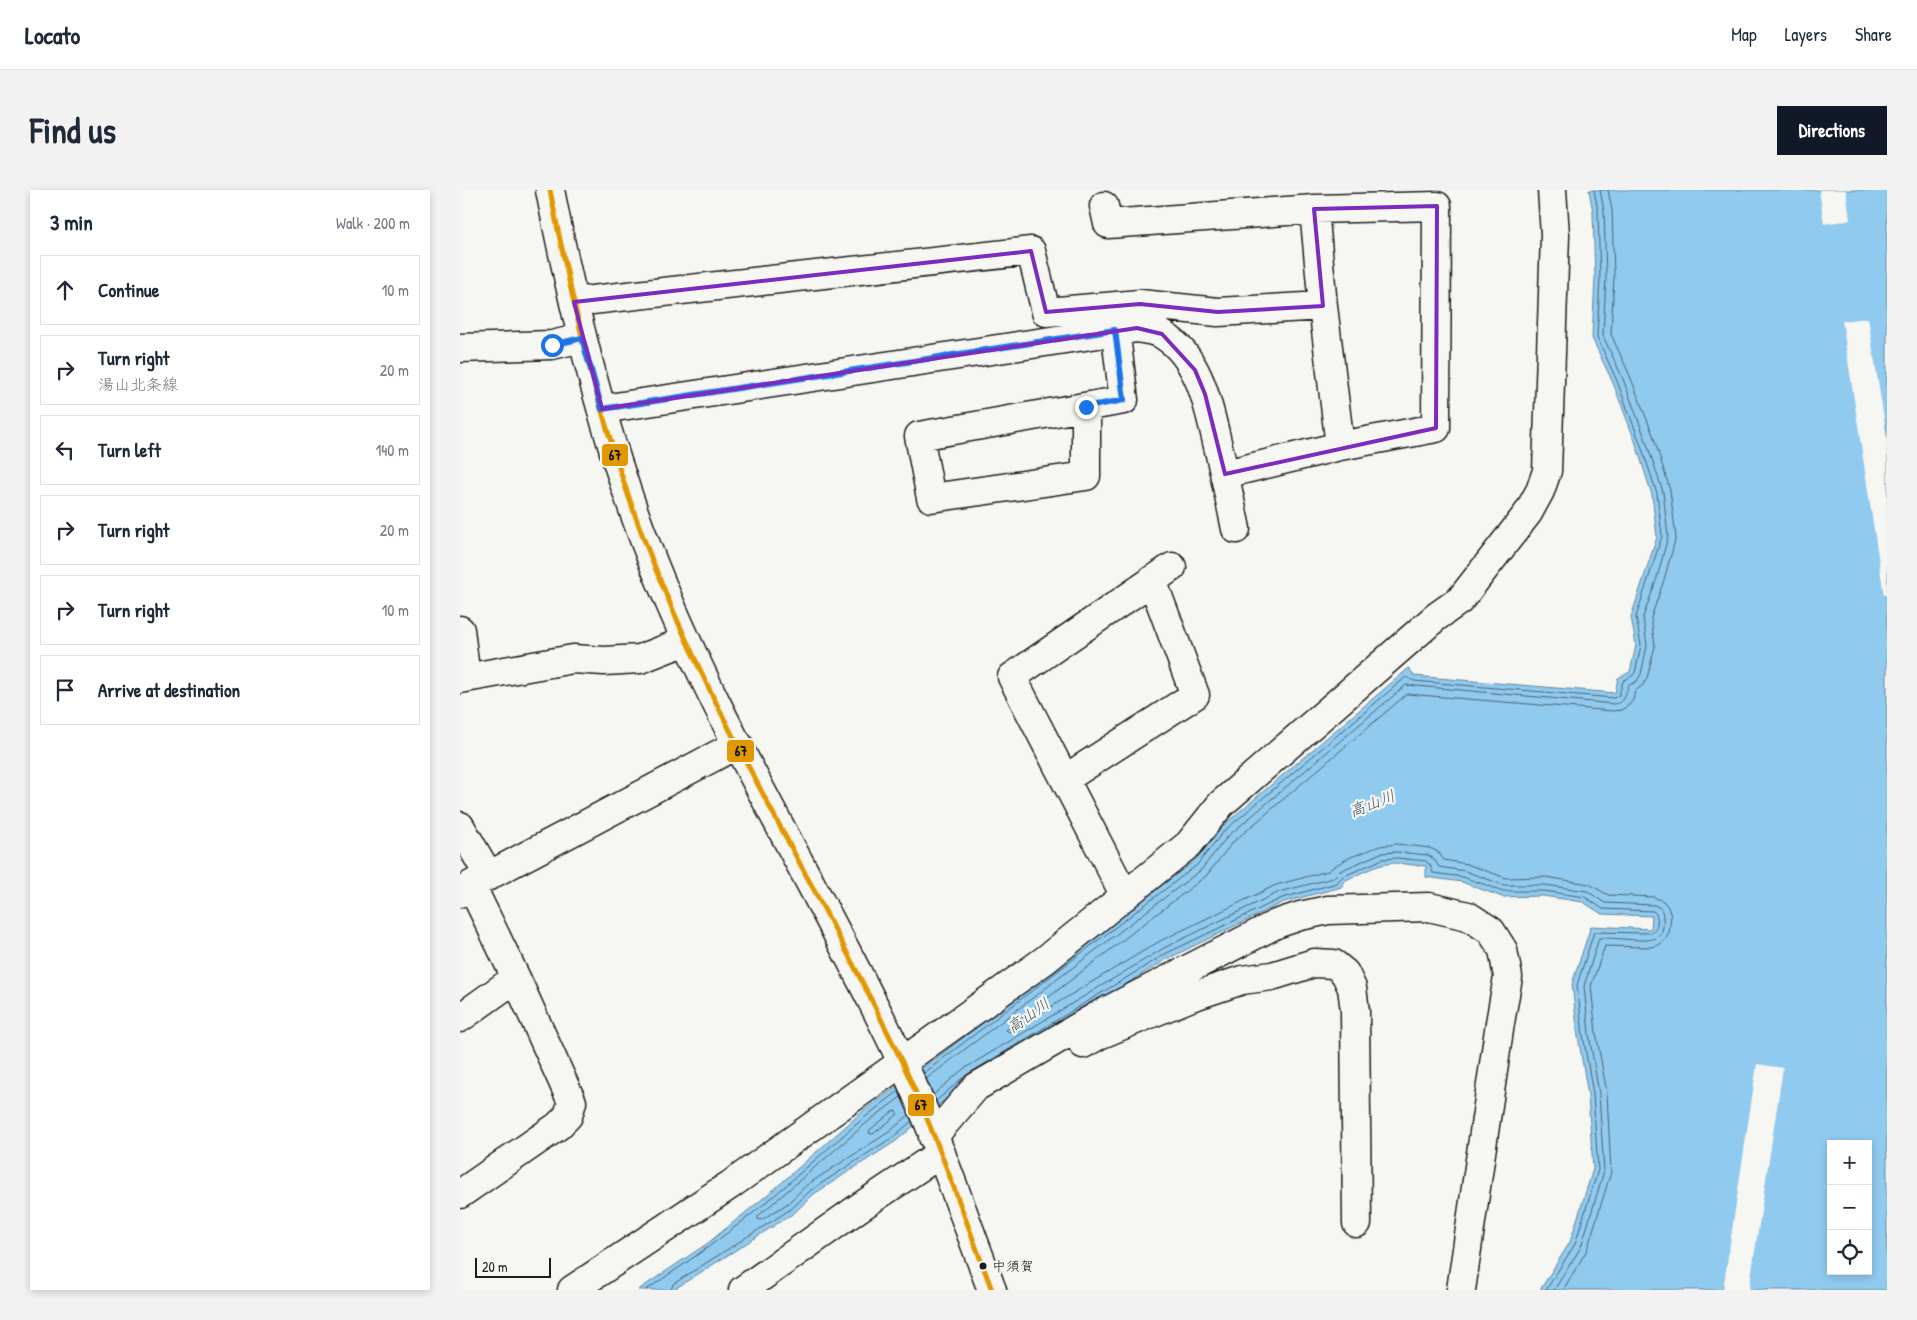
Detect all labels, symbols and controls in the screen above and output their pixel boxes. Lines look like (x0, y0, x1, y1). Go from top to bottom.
text: Locato (25, 19, 80, 51)
text: Map (1731, 22, 1757, 47)
text: Layers (1785, 22, 1827, 47)
text: Share (1855, 22, 1892, 47)
button: Directions (1777, 106, 1887, 155)
text: Find us (30, 107, 116, 154)
text: 3 min (50, 208, 93, 237)
text: Walk · 200 m (336, 212, 410, 234)
icon: ahead (51, 276, 79, 304)
text: Continue (98, 277, 159, 303)
text: 10 m (381, 279, 409, 301)
route start (541, 334, 564, 357)
text: Turn right (98, 345, 169, 371)
icon: right (51, 356, 79, 384)
text: 20 m (380, 359, 409, 381)
text: 湯山北条線 (98, 373, 178, 395)
route end (1075, 396, 1098, 419)
icon: left (51, 436, 79, 464)
text: Turn left (98, 437, 161, 463)
text: 140 m (375, 439, 409, 461)
line badge: 67 (601, 443, 629, 467)
text: 67 (609, 445, 621, 464)
icon: right (51, 516, 79, 544)
text: Turn right (98, 517, 169, 543)
text: 20 m (380, 519, 409, 541)
icon: right (51, 596, 79, 624)
text: Turn right (98, 597, 169, 623)
text: 10 m (381, 599, 409, 621)
icon: arrive (51, 676, 79, 704)
text: Arrive at destination (98, 677, 240, 703)
line badge: 67 (726, 739, 755, 763)
text: 67 (735, 741, 747, 760)
water label: 高山川 (1346, 784, 1398, 822)
water label: 高山川 (1002, 992, 1054, 1038)
line badge: 67 (907, 1093, 935, 1117)
text: 67 (915, 1095, 927, 1114)
map controls (1827, 1140, 1872, 1275)
button: + (1827, 1140, 1872, 1185)
button: − (1827, 1185, 1872, 1230)
button: locate (1827, 1230, 1872, 1275)
scale bar (475, 1255, 551, 1278)
place label: 中須賀 (992, 1256, 1034, 1275)
text: 20 m (482, 1257, 508, 1276)
marker: 中須賀 (978, 1261, 988, 1271)

